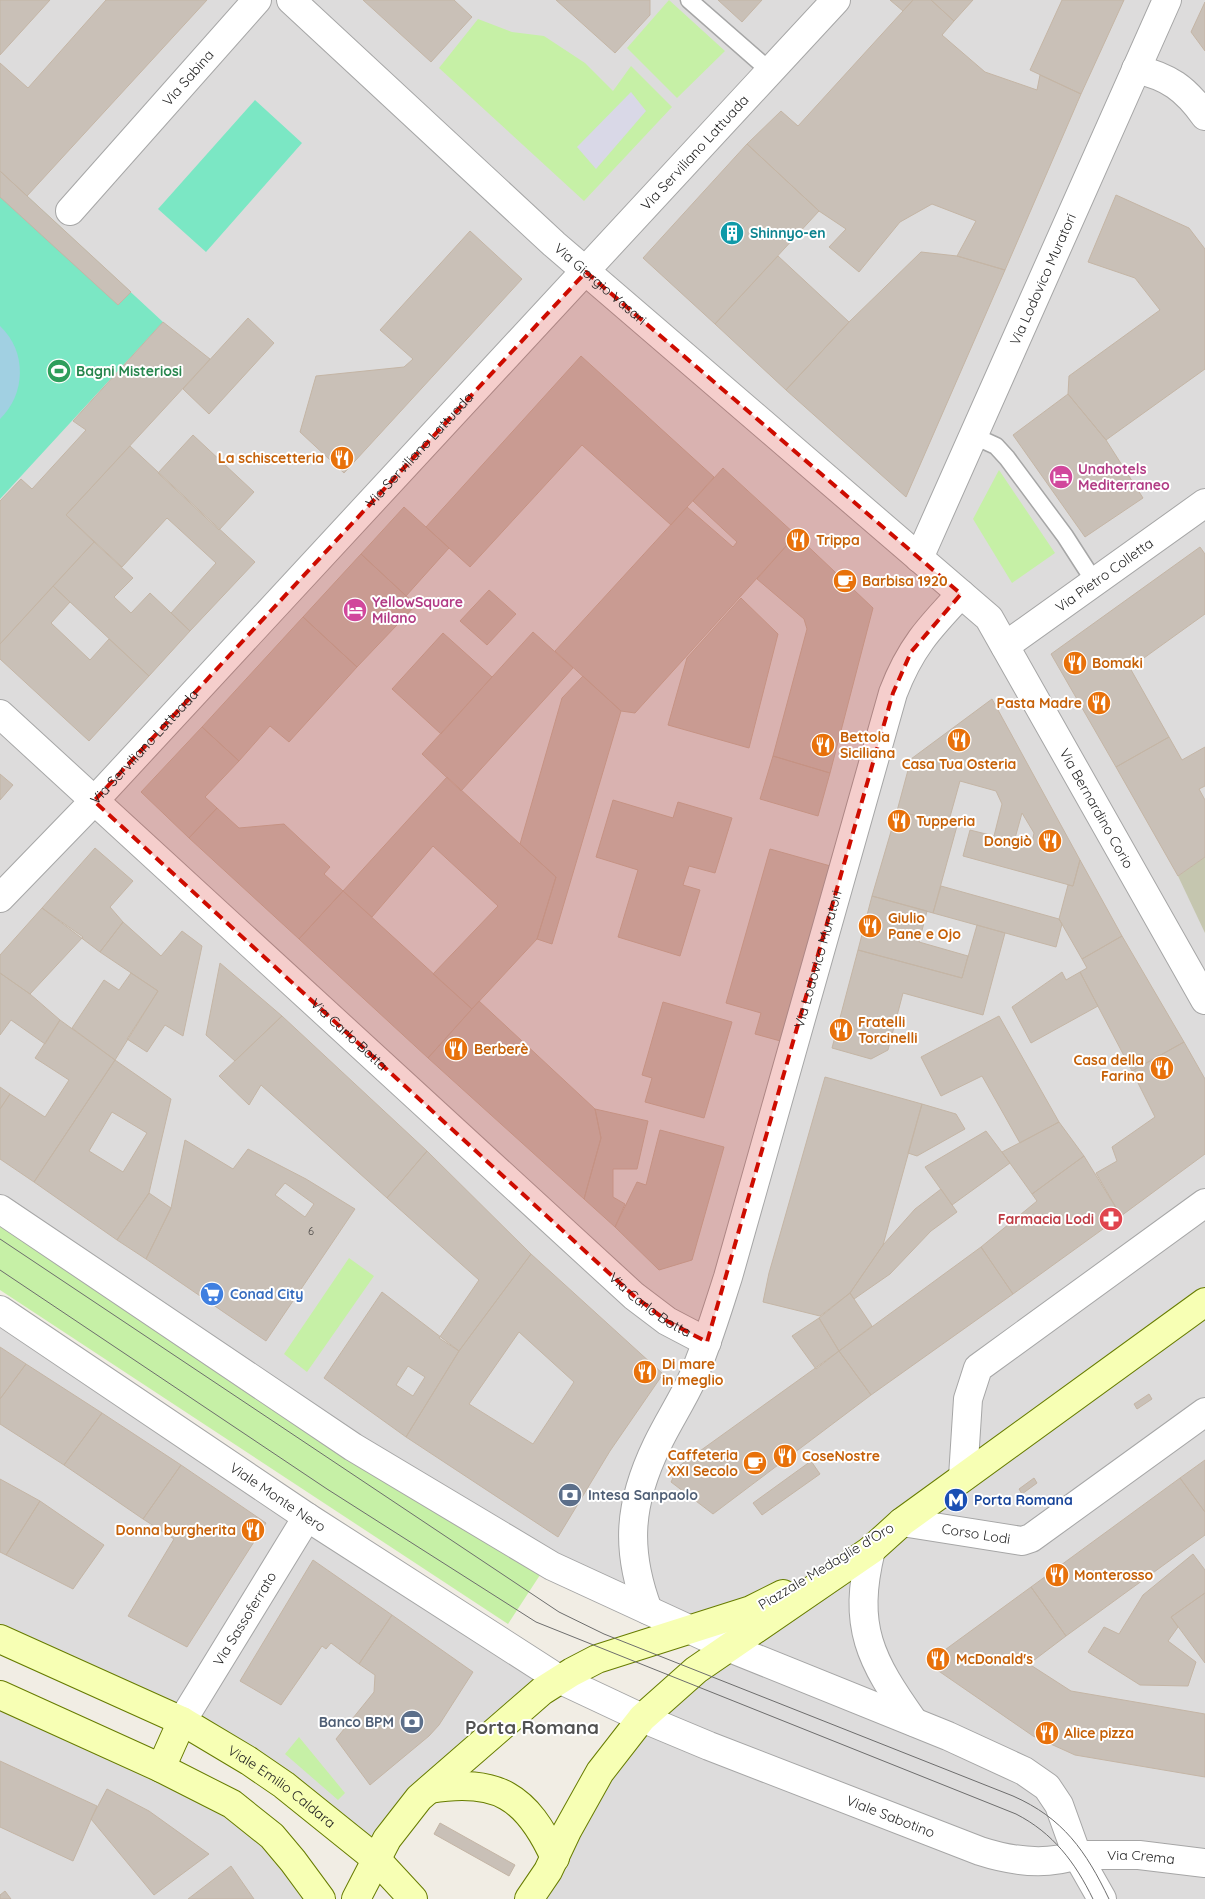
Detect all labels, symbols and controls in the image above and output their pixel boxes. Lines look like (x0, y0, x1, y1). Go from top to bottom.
street label: Via Sabina (158, 46, 218, 110)
street label: Via Serviliano Lattuada (637, 91, 753, 214)
street label: Via Lodovico Muratori (1006, 211, 1080, 348)
building icon: Shinnyo-en (719, 220, 745, 246)
place label: Shinnyo-en (750, 224, 826, 242)
street label: Via Giorgio Vasari (550, 239, 650, 329)
sports icon: Bagni Misteriosi (46, 358, 72, 384)
place label: Bagni Misteriosi (76, 362, 182, 380)
street label: Via Serviliano Lattuada (362, 388, 477, 511)
restaurant icon: La schiscetteria (329, 445, 355, 471)
place label: La schiscetteria (218, 449, 324, 467)
place label: Unahotels Mediterraneo (1078, 460, 1170, 494)
hotel icon: Unahotels Mediterraneo (1048, 464, 1074, 490)
restaurant icon: Trippa (785, 527, 811, 553)
place label: Trippa (816, 531, 860, 549)
street label: Via Pietro Colletta (1052, 534, 1157, 616)
cafe icon: Barbisa 1920 (832, 568, 858, 594)
place label: Barbisa 1920 (862, 572, 948, 590)
place label: YellowSquare Milano (372, 593, 463, 627)
hotel icon: YellowSquare Milano (342, 597, 368, 623)
restaurant icon: Bomaki (1062, 650, 1088, 676)
place label: Bomaki (1092, 654, 1143, 672)
street label: Via Serviliano Lattuada (86, 685, 202, 808)
restaurant icon: Pasta Madre (1086, 690, 1112, 716)
place label: Pasta Madre (997, 694, 1082, 712)
restaurant icon: Casa Tua Osteria (946, 727, 972, 753)
place label: Bettola Siciliana (840, 728, 895, 762)
restaurant icon: Bettola Siciliana (810, 732, 836, 758)
street label: Via Bernardino Corio (1056, 745, 1138, 871)
place label: Casa Tua Osteria (902, 755, 1016, 773)
restaurant icon: Tupperia (886, 808, 912, 834)
place label: Tupperia (916, 812, 975, 830)
restaurant icon: Dongiò (1037, 828, 1063, 854)
place label: Dongiò (984, 832, 1032, 850)
street label: Via Lodovico Muratori (790, 888, 846, 1030)
place label: Giulio Pane e Ojo (888, 909, 961, 943)
restaurant icon: Giulio Pane e Ojo (857, 913, 883, 939)
street label: Via Carlo Botta (307, 995, 392, 1075)
place label: Fratelli Torcinelli (858, 1013, 918, 1047)
restaurant icon: Fratelli Torcinelli (828, 1017, 854, 1043)
restaurant icon: Berberè (443, 1036, 469, 1062)
place label: Berberè (474, 1040, 529, 1058)
place label: Casa della Farina (1073, 1051, 1144, 1085)
restaurant icon: Casa della Farina (1149, 1055, 1175, 1081)
pharmacy icon: Farmacia Lodi (1098, 1206, 1124, 1232)
place label: Farmacia Lodi (998, 1210, 1094, 1228)
house number: 6 (308, 1224, 314, 1238)
street label: Via Carlo Botta (605, 1268, 694, 1341)
supermarket icon: Conad City (199, 1281, 225, 1307)
place label: Conad City (230, 1285, 303, 1303)
place label: Di mare in meglio (662, 1355, 724, 1389)
restaurant icon: Di mare in meglio (632, 1359, 658, 1385)
restaurant icon: CoseNostre (772, 1443, 798, 1469)
place label: Caffeteria XXI Secolo (667, 1446, 738, 1480)
place label: CoseNostre (802, 1447, 880, 1465)
cafe icon: Caffeteria XXI Secolo (742, 1450, 768, 1476)
street label: Viale Monte Nero (226, 1459, 329, 1536)
bank icon: Intesa Sanpaolo (557, 1482, 583, 1508)
place label: Intesa Sanpaolo (588, 1486, 698, 1504)
metro station icon: Porta Romana (943, 1487, 969, 1513)
place label: Porta Romana (974, 1491, 1073, 1509)
restaurant icon: Donna burgherita (240, 1517, 266, 1543)
street label: Piazzale Medaglie d'Oro (755, 1518, 897, 1614)
street label: Corso Lodi (940, 1519, 1012, 1548)
place label: Donna burgherita (116, 1521, 236, 1539)
restaurant icon: Monterosso (1044, 1562, 1070, 1588)
place label: Monterosso (1074, 1566, 1153, 1584)
street label: Via Sassoferrato (209, 1568, 280, 1669)
restaurant icon: McDonald's (925, 1646, 951, 1672)
place label: McDonald's (956, 1650, 1033, 1668)
bank icon: Banco BPM (399, 1709, 425, 1735)
place label: Banco BPM (319, 1713, 394, 1731)
district label: Porta Romana (465, 1715, 599, 1739)
restaurant icon: Alice pizza (1034, 1720, 1060, 1746)
place label: Alice pizza (1064, 1724, 1134, 1742)
street label: Viale Emilio Caldara (224, 1741, 339, 1832)
street label: Viale Sabotino (844, 1791, 937, 1842)
street label: Via Crema (1107, 1846, 1176, 1868)

